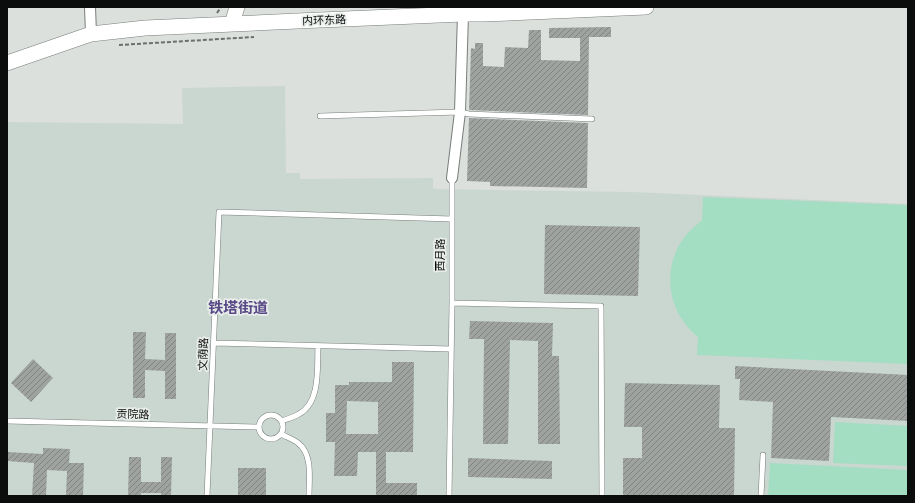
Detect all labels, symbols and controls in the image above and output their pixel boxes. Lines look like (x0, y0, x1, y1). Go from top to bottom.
street label: 内环东路 (302, 12, 346, 29)
street label: 西月路 (433, 239, 448, 272)
district label: 铁塔街道 (208, 298, 268, 318)
street label: 文荫路 (195, 337, 212, 371)
street label: 贡院路 (116, 406, 150, 423)

